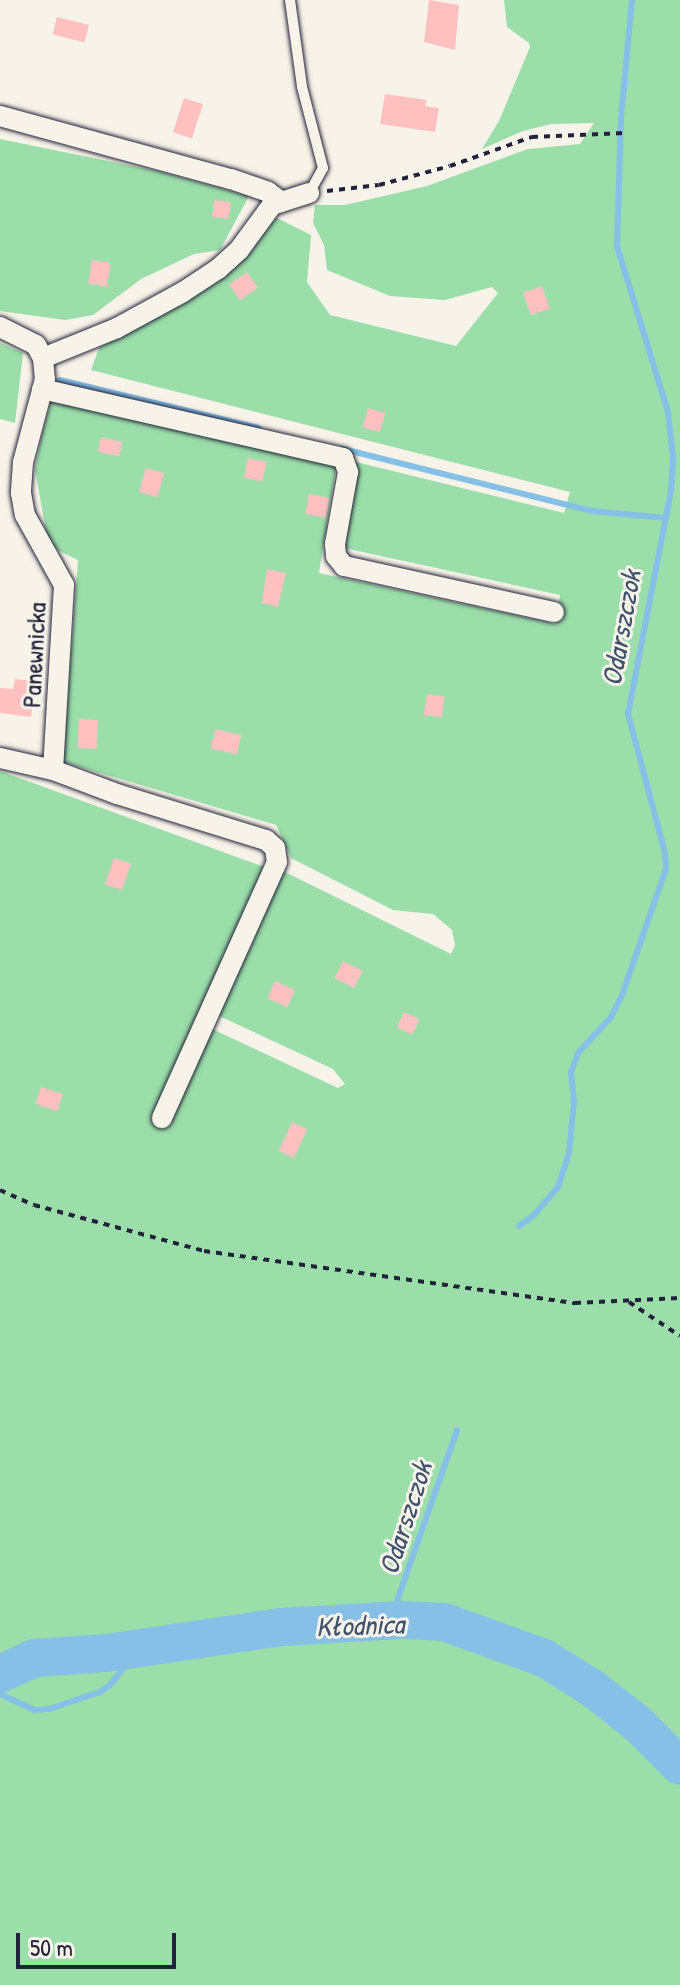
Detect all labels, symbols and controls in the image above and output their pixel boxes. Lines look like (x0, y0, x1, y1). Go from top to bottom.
water label: Odarszczok (594, 568, 648, 688)
street label: Panewnicka (16, 602, 52, 708)
water label: Odarszczok (371, 1457, 439, 1579)
water label: Kłodnica (315, 1607, 405, 1643)
scale bar (20, 1917, 180, 1967)
text: 50 m (30, 1931, 73, 1963)

